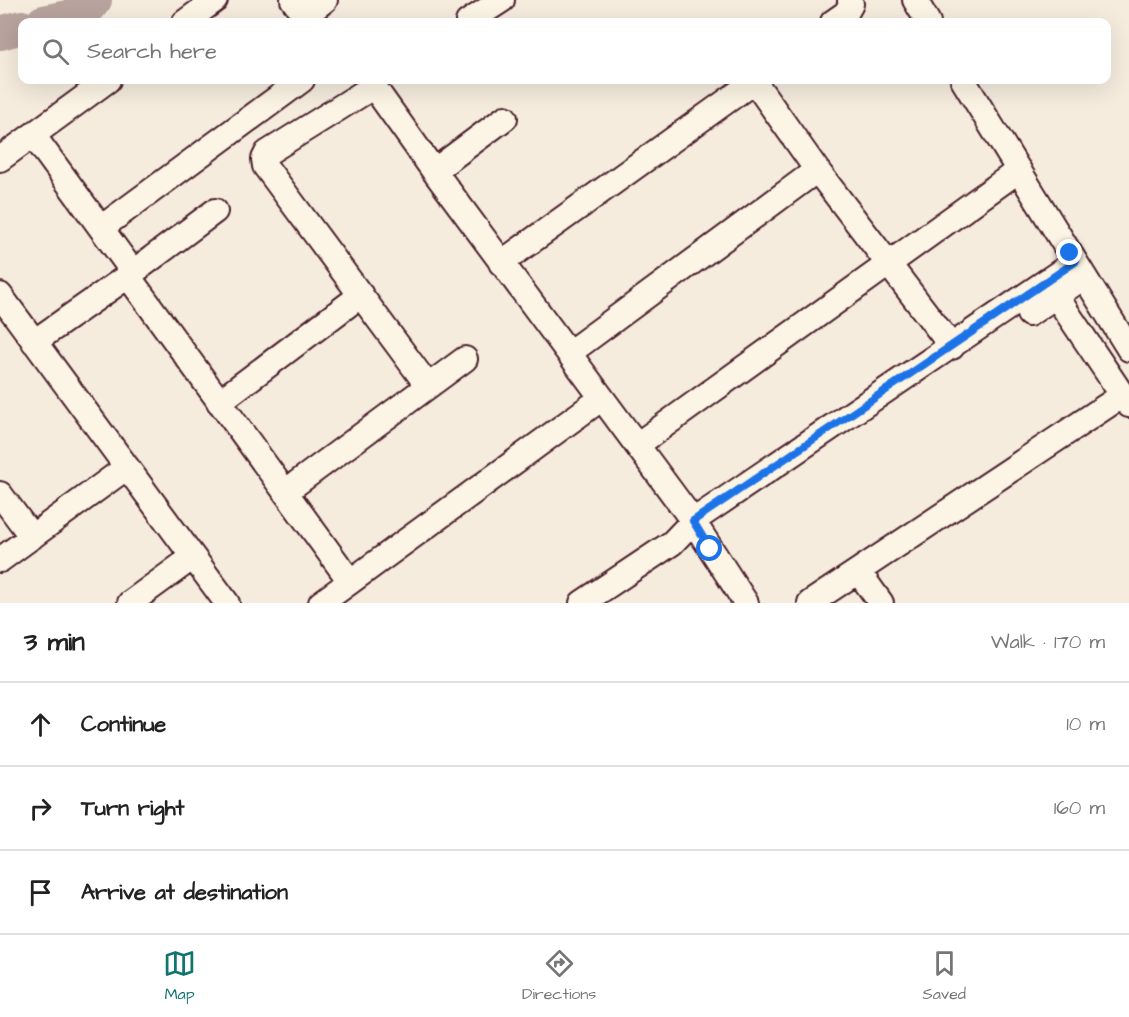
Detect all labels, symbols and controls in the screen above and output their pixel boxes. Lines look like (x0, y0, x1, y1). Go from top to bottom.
search box (18, 18, 1111, 84)
icon: search (39, 35, 72, 68)
text: Search here (87, 36, 217, 67)
route end (1056, 239, 1082, 265)
route start (696, 535, 722, 561)
text: 3 min (24, 624, 85, 660)
text: Walk · 170 m (991, 628, 1105, 656)
icon: ahead (24, 708, 57, 741)
text: Continue (81, 709, 166, 740)
text: 10 m (1066, 710, 1105, 738)
icon: right (24, 792, 57, 825)
text: Turn right (81, 793, 184, 824)
text: 160 m (1054, 794, 1105, 822)
icon: arrive (24, 876, 57, 909)
text: Arrive at destination (81, 877, 288, 908)
tab: Map (163, 947, 196, 1005)
tab: Directions (522, 947, 596, 1005)
tab: Saved (922, 947, 966, 1005)

